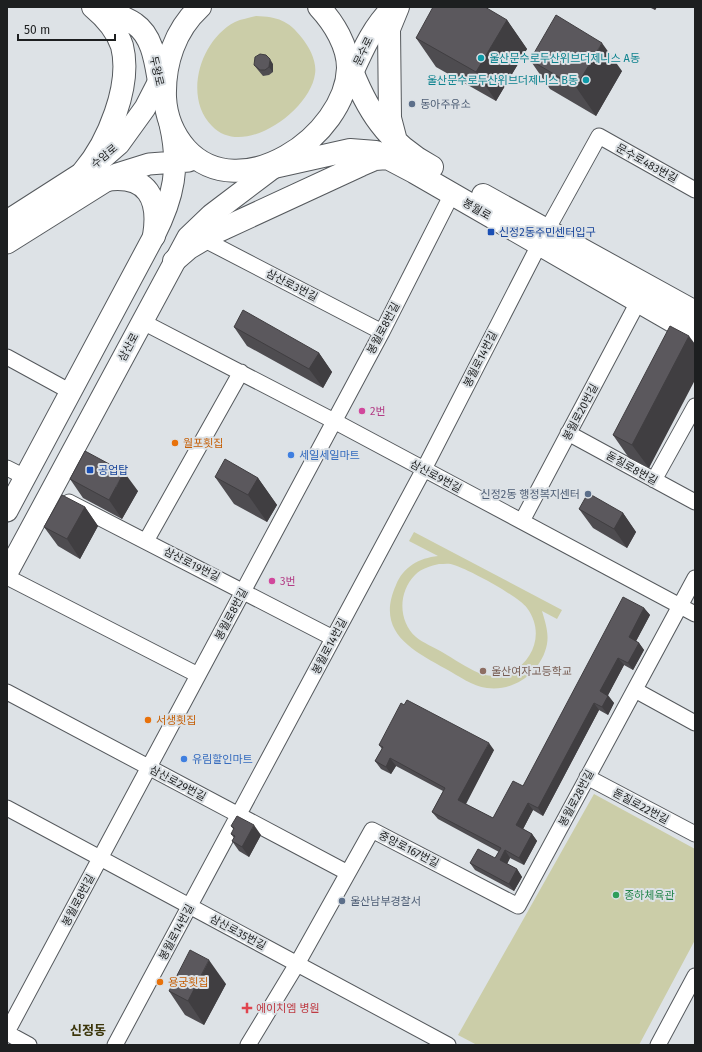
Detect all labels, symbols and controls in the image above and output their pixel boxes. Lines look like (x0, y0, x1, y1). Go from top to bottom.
scale bar (18, 16, 115, 42)
text: 50 m (24, 23, 50, 37)
street label: 문수로 (351, 35, 376, 68)
place label: 울산문수로두산위브더제니스 A동 (489, 52, 640, 65)
marker: 울산문수로두산위브더제니스 A동 (476, 53, 486, 63)
street label: 두왕로 (147, 55, 166, 87)
place label: 울산문수로두산위브더제니스 B동 (427, 74, 578, 87)
marker: 울산문수로두산위브더제니스 B동 (581, 75, 591, 85)
place label: 동아주유소 (420, 98, 471, 111)
marker: 동아주유소 (407, 99, 417, 109)
street label: 문수로483번길 (614, 141, 680, 186)
street label: 수암로 (89, 142, 120, 171)
street label: 봉월로 (460, 196, 493, 223)
place label: 신정2동주민센터입구 (499, 226, 596, 239)
marker: 신정2동주민센터입구 (486, 227, 496, 237)
street label: 삼산로3번길 (264, 267, 320, 304)
street label: 봉월로8번길 (364, 300, 402, 356)
street label: 봉월로14번길 (461, 329, 500, 389)
street label: 삼산로 (116, 331, 141, 364)
street label: 봉월로20번길 (560, 382, 601, 443)
place label: 2번 (370, 405, 386, 418)
marker: 2번 (357, 406, 367, 416)
place label: 월포횟집 (183, 437, 223, 450)
marker: 월포횟집 (170, 438, 180, 448)
place label: 세일세일마트 (299, 449, 360, 462)
street label: 돋질로8번길 (604, 449, 660, 488)
marker: 세일세일마트 (286, 450, 296, 460)
street label: 삼산로9번길 (408, 457, 464, 495)
place label: 공업탑 (98, 464, 128, 477)
marker: 공업탑 (85, 465, 95, 475)
place label: 신정2동 행정복지센터 (481, 488, 580, 501)
marker: 신정2동 행정복지센터 (583, 489, 593, 499)
street label: 삼산로19번길 (162, 545, 222, 584)
place label: 3번 (280, 575, 296, 588)
marker: 3번 (267, 576, 277, 586)
street label: 봉월로8번길 (212, 586, 250, 642)
street label: 봉월로14번길 (309, 616, 350, 676)
place label: 울산여자고등학교 (491, 665, 572, 678)
marker: 울산여자고등학교 (478, 666, 488, 676)
place label: 서생횟집 (156, 714, 196, 727)
marker: 서생횟집 (143, 715, 153, 725)
place label: 유림할인마트 (192, 753, 253, 766)
marker: 유림할인마트 (179, 754, 189, 764)
street label: 삼산로29번길 (147, 763, 208, 804)
street label: 봉월로28번길 (556, 768, 597, 829)
street label: 돋질로22번길 (611, 786, 671, 827)
street label: 중앙로167번길 (376, 829, 441, 870)
street label: 봉월로8번길 (59, 872, 97, 928)
place label: 종하체육관 (624, 889, 675, 902)
marker: 종하체육관 (611, 890, 621, 900)
place label: 울산남부경찰서 (350, 895, 421, 908)
marker: 울산남부경찰서 (337, 896, 347, 906)
street label: 봉월로14번길 (156, 902, 197, 962)
street label: 삼산로35번길 (208, 912, 268, 953)
place label: 용궁횟집 (168, 976, 208, 989)
marker: 용궁횟집 (155, 977, 165, 987)
marker: 에이치엠 병원 (241, 1002, 253, 1014)
place label: 에이치엠 병원 (256, 1002, 320, 1015)
district label: 신정동 (70, 1023, 106, 1038)

